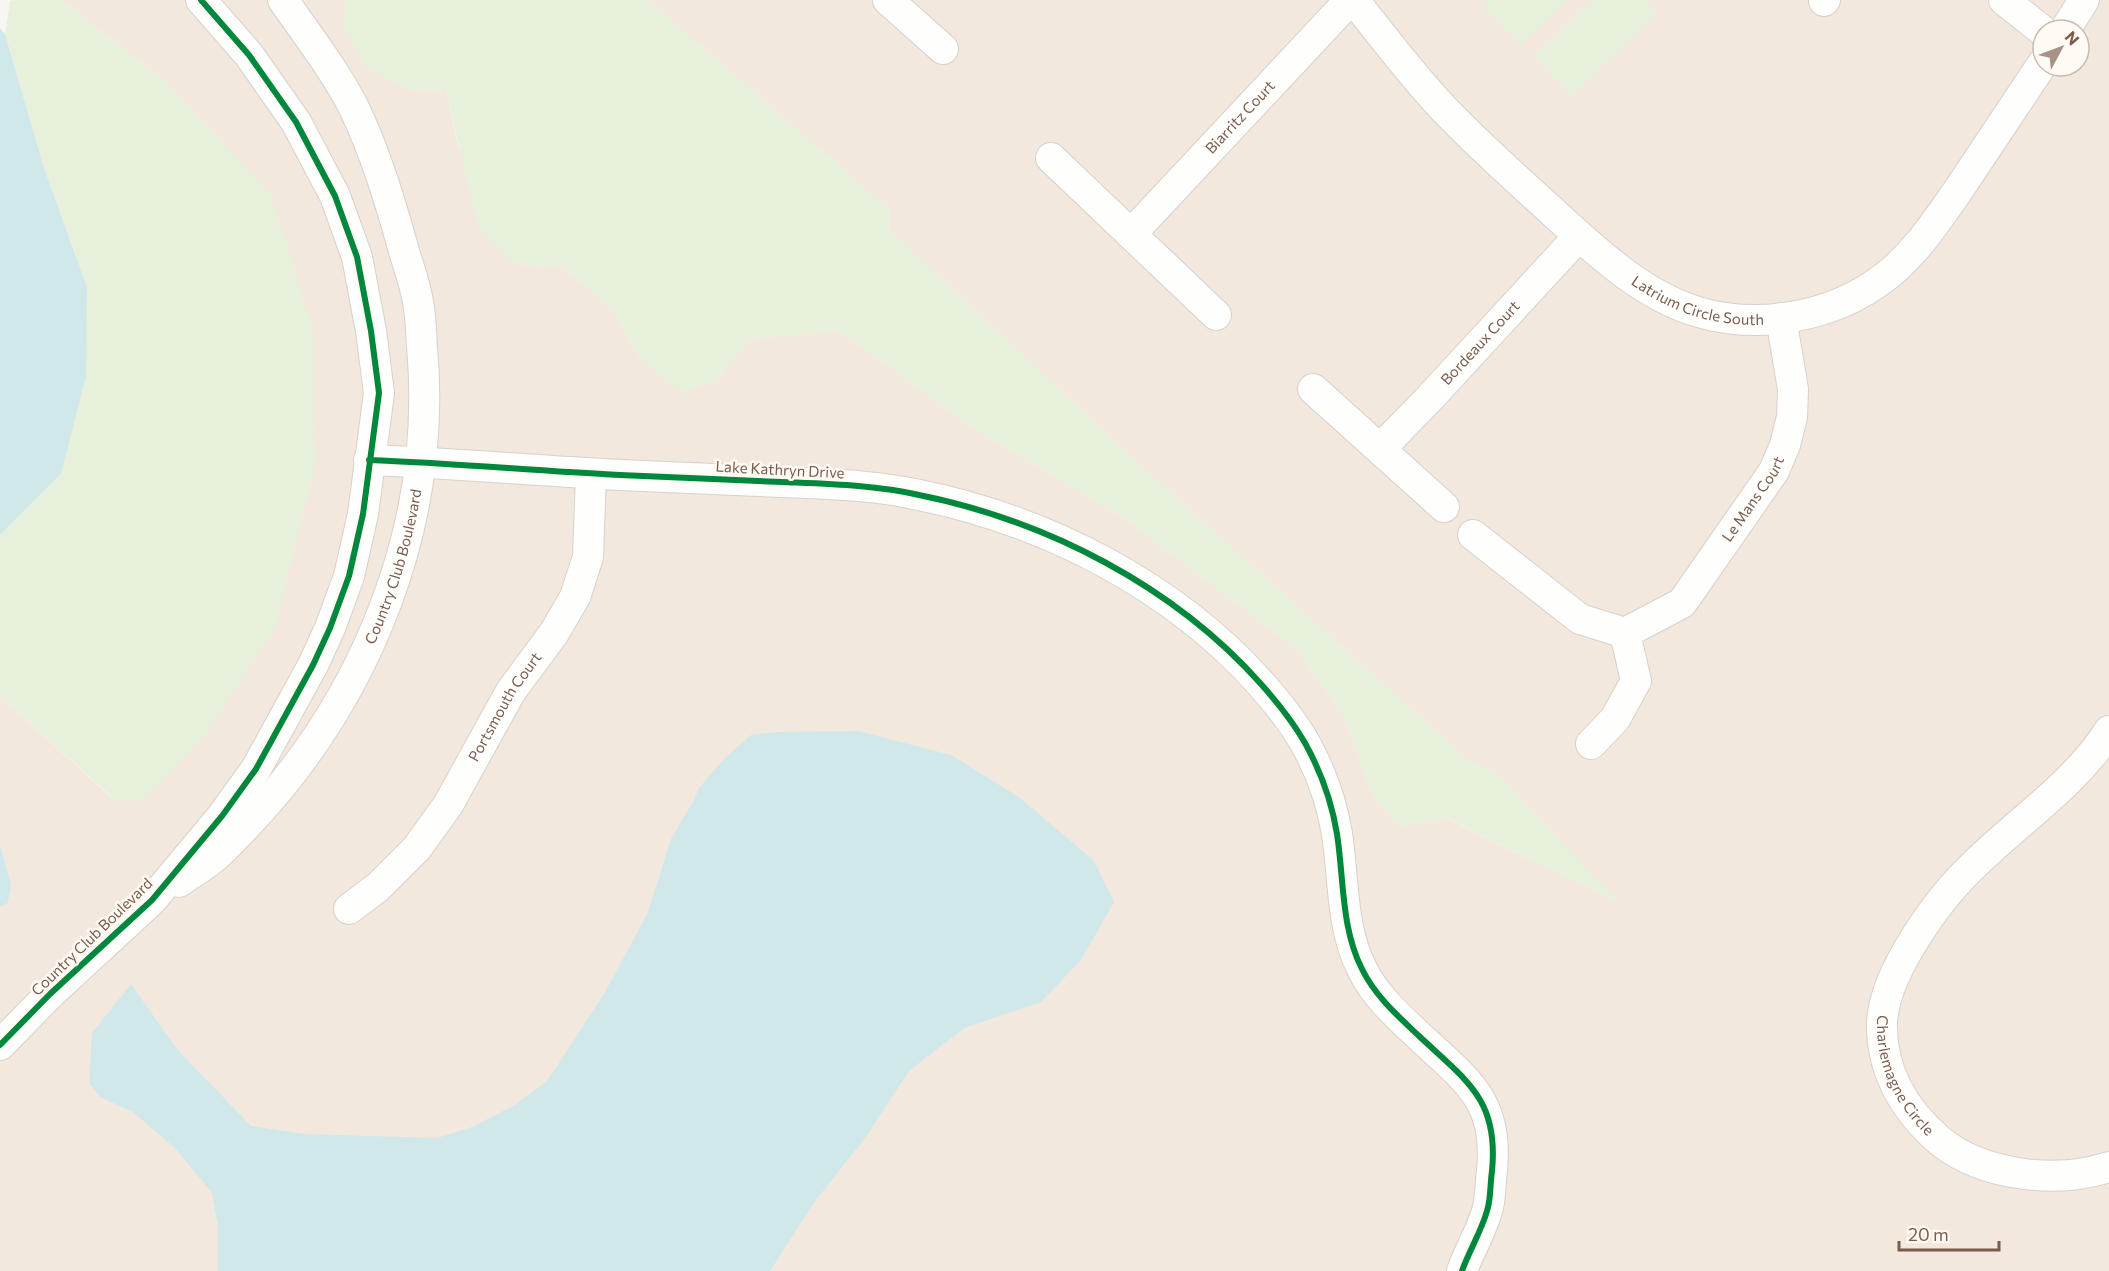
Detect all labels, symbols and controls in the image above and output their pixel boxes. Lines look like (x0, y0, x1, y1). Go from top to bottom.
north arrow (2031, 18, 2091, 78)
text: N (2062, 27, 2084, 49)
street label: Biarritz Court (1201, 76, 1278, 157)
street label: Latrium Circle South (1629, 271, 1764, 328)
street label: Bordeaux Court (1436, 297, 1523, 388)
street label: Le Mans Court (1718, 453, 1787, 545)
street label: Lake Kathryn Drive (715, 457, 845, 481)
street label: Country Club Boulevard (360, 487, 425, 647)
street label: Portsmouth Court (464, 648, 545, 764)
street label: Country Club Boulevard (27, 874, 156, 999)
street label: Charlemagne Circle (1874, 1015, 1938, 1139)
scale bar (1899, 1214, 2000, 1252)
text: 20 m (1908, 1223, 1949, 1245)

